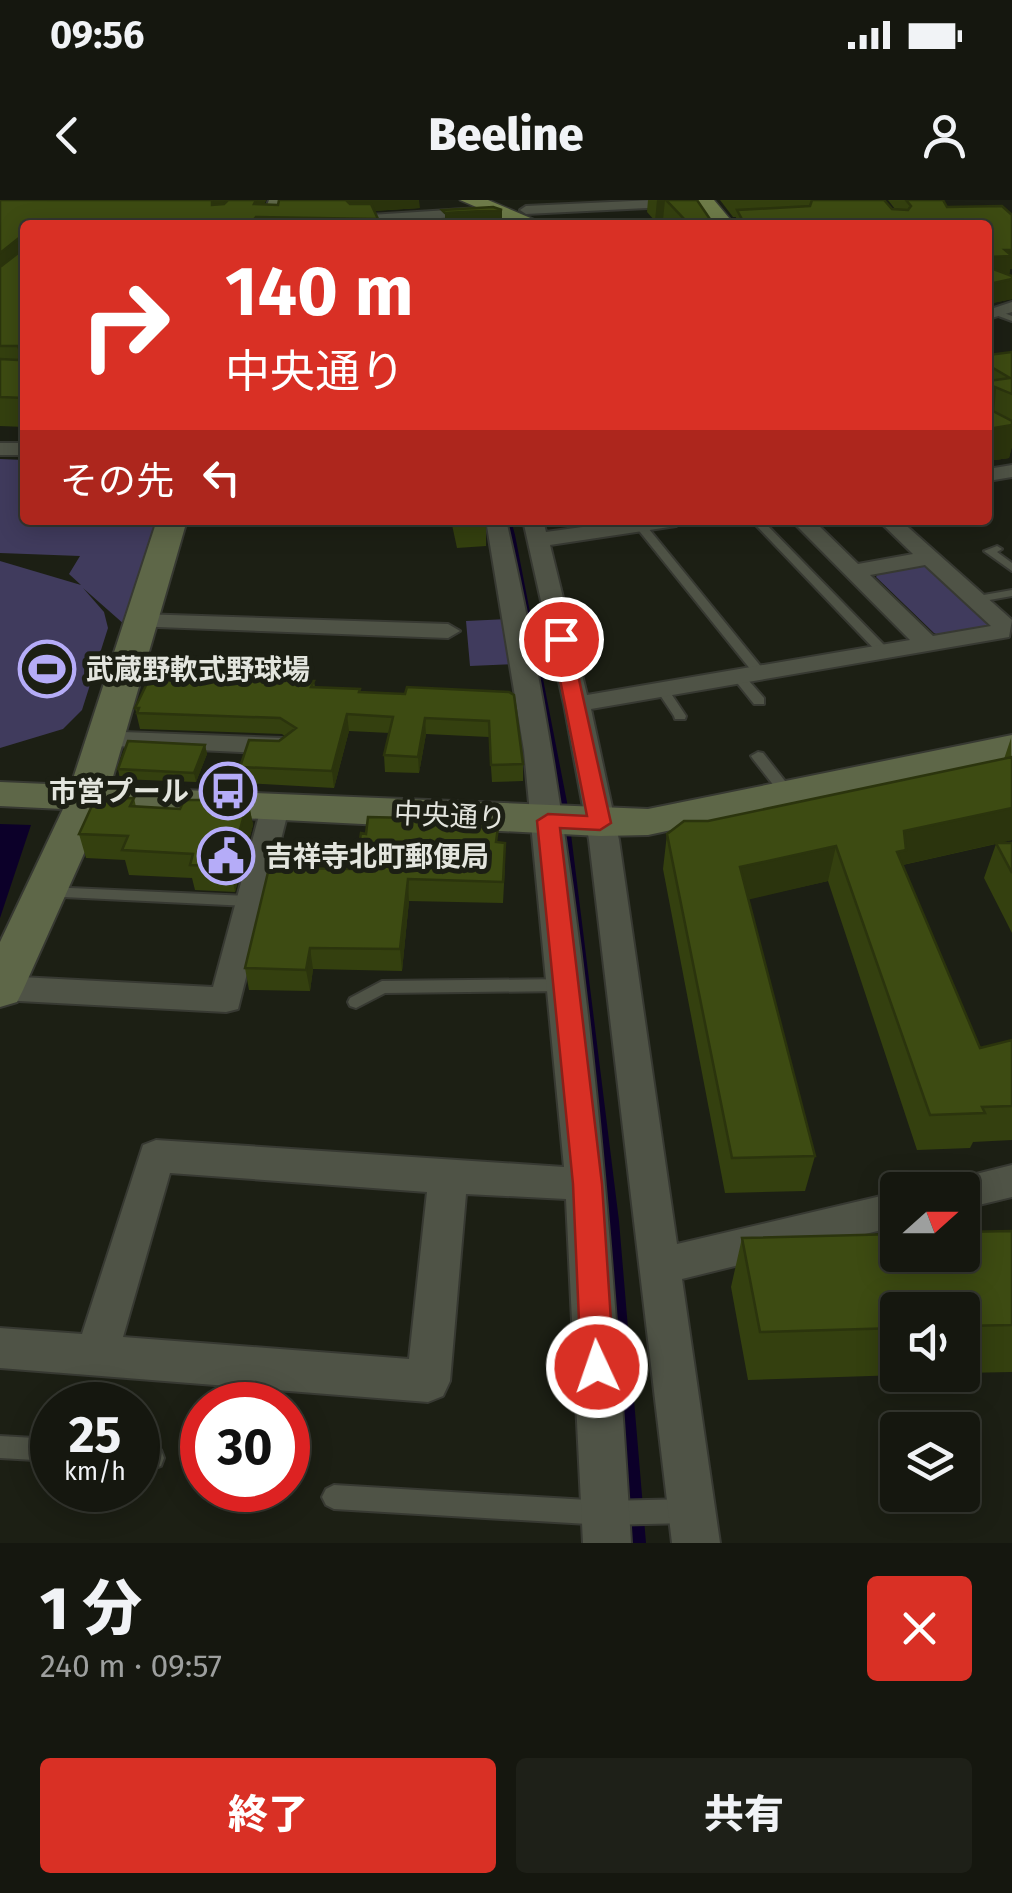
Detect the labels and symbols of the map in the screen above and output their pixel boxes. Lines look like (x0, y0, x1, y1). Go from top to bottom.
pin (519, 597, 604, 682)
sports icon: 武蔵野軟式野球場 (17, 639, 77, 699)
place label: 武蔵野軟式野球場 (86, 653, 310, 686)
bus stop icon: 市営プール (198, 761, 258, 821)
place label: 市営プール (49, 775, 189, 808)
street label: 中央通り (393, 797, 507, 835)
public building icon: 吉祥寺北町郵便局 (196, 826, 256, 886)
place label: 吉祥寺北町郵便局 (265, 840, 489, 873)
north arrow (880, 1172, 980, 1272)
position arrow (545, 1315, 649, 1419)
speed limit sign: 30 (180, 1382, 310, 1512)

